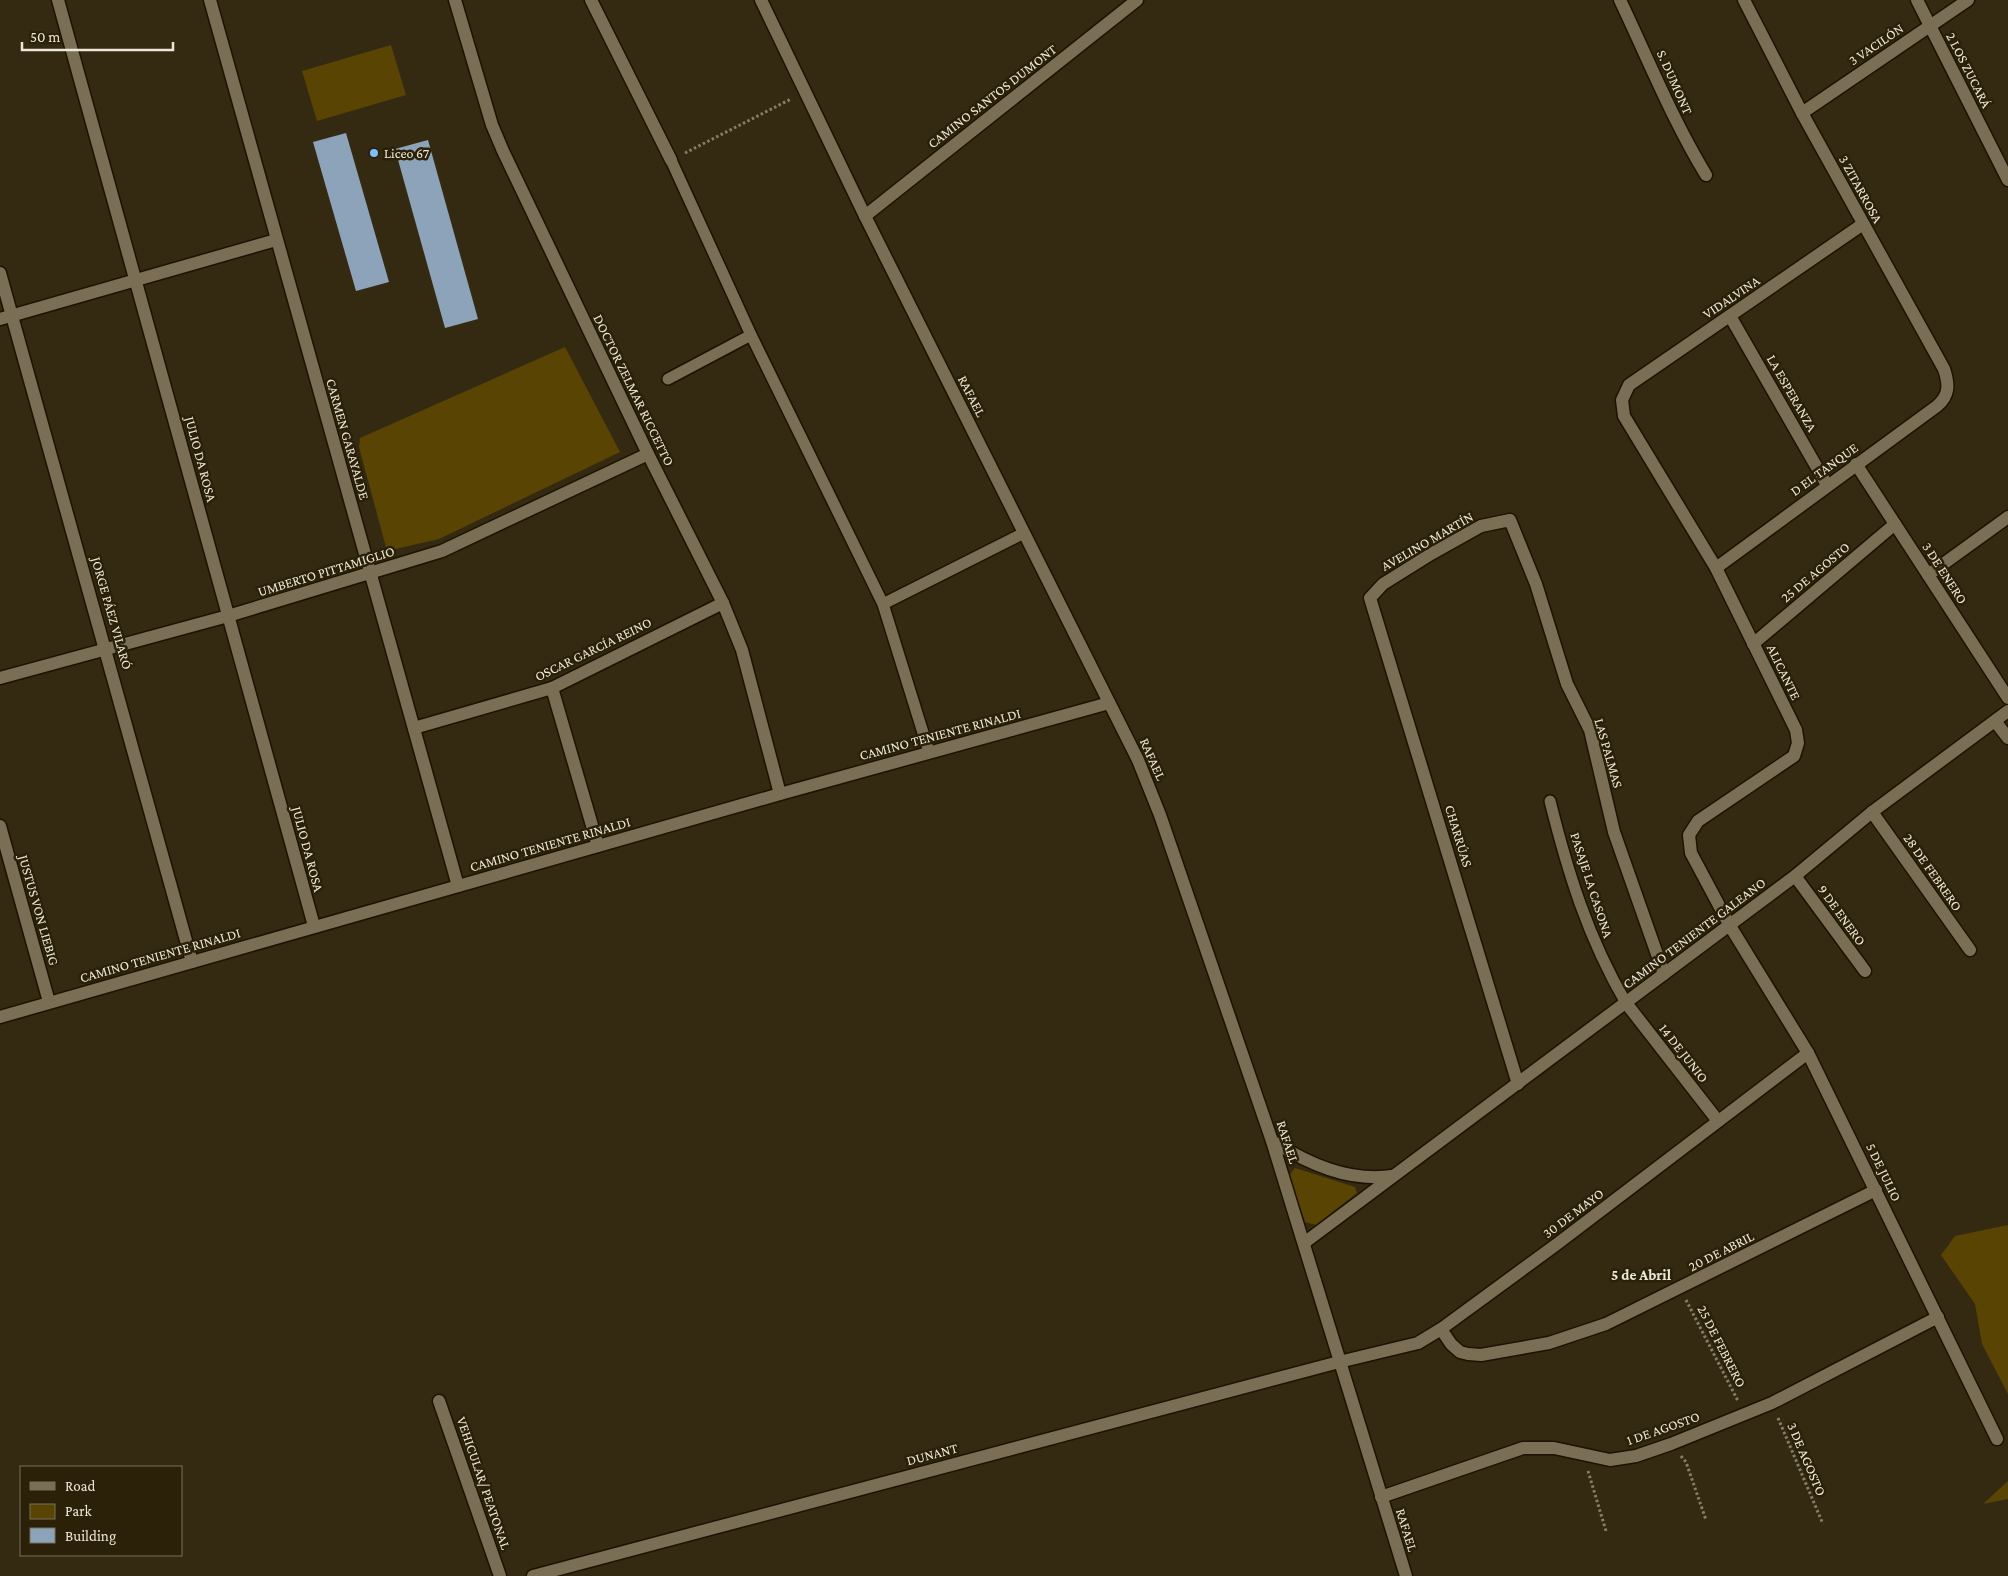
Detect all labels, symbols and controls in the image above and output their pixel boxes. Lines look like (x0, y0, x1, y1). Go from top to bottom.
scale bar (22, 20, 174, 52)
street label: 3 VACILÓN (1846, 20, 1906, 68)
text: 50 m (30, 29, 60, 45)
street label: 2 LOS ZUCARÁ (1943, 30, 1995, 110)
street label: CAMINO SANTOS DUMONT (924, 40, 1060, 151)
street label: S. DUMONT (1654, 47, 1696, 117)
place label: Liceo 67 (384, 145, 430, 161)
marker: Liceo 67 (368, 147, 380, 159)
street label: 3 ZITARROSA (1836, 152, 1886, 226)
street label: VIDALVINA (1700, 272, 1762, 322)
street label: DOCTOR ZELMAR RICCETTO (590, 312, 678, 468)
street label: LA ESPERANZA (1764, 352, 1820, 434)
street label: RAFAEL (955, 373, 989, 419)
street label: CARMEN GARAYALDE (323, 377, 373, 502)
street label: JULIO DA ROSA (181, 413, 220, 504)
street label: D EL TANQUE (1787, 439, 1861, 499)
street label: AVELINO MARTÍN (1378, 508, 1476, 574)
street label: 25 DE AGOSTO (1777, 539, 1853, 605)
street label: 3 DE ENERO (1919, 539, 1971, 607)
street label: UMBERTO PITTAMIGLIO (256, 543, 396, 599)
street label: JORGE PÁEZ VILARÓ (88, 553, 136, 671)
street label: OSCAR GARCÍA REINO (532, 614, 654, 684)
street label: ALICANTE (1764, 642, 1804, 703)
street label: CAMINO TENIENTE RINALDI (858, 705, 1022, 763)
street label: LAS PALMAS (1591, 716, 1627, 790)
street label: RAFAEL (1137, 735, 1169, 783)
street label: JULIO DA ROSA (288, 803, 327, 894)
street label: CHARRÚAS (1442, 803, 1476, 869)
street label: CAMINO TENIENTE RINALDI (468, 813, 632, 875)
street label: PASAJE LA CASONA (1567, 830, 1617, 940)
street label: 28 DE FEBRERO (1900, 830, 1966, 914)
street label: JUSTUS VON LIEBIG (15, 851, 62, 967)
street label: CAMINO TENIENTE GALEANO (1620, 874, 1768, 992)
street label: 9 DE ENERO (1815, 882, 1869, 948)
street label: CAMINO TENIENTE RINALDI (78, 924, 242, 986)
street label: 14 DE JUNIO (1656, 1020, 1712, 1086)
street label: RAFAEL (1274, 1118, 1302, 1166)
street label: 5 DE JULIO (1863, 1140, 1905, 1204)
street label: 30 DE MAYO (1539, 1185, 1607, 1241)
street label: 20 DE ABRIL (1686, 1228, 1756, 1274)
district label: 5 de Abril (1611, 1267, 1672, 1283)
street label: 25 DE FEBRERO (1694, 1302, 1750, 1390)
street label: 1 DE AGOSTO (1624, 1408, 1702, 1448)
street label: VEHICULAR/ PEATONAL (454, 1415, 514, 1551)
street label: 3 DE AGOSTO (1784, 1420, 1830, 1498)
street label: DUNANT (905, 1439, 960, 1469)
legend (20, 1466, 182, 1556)
text: Road (65, 1478, 96, 1494)
text: Park (65, 1503, 92, 1519)
street label: RAFAEL (1393, 1506, 1421, 1554)
text: Building (65, 1528, 116, 1545)

